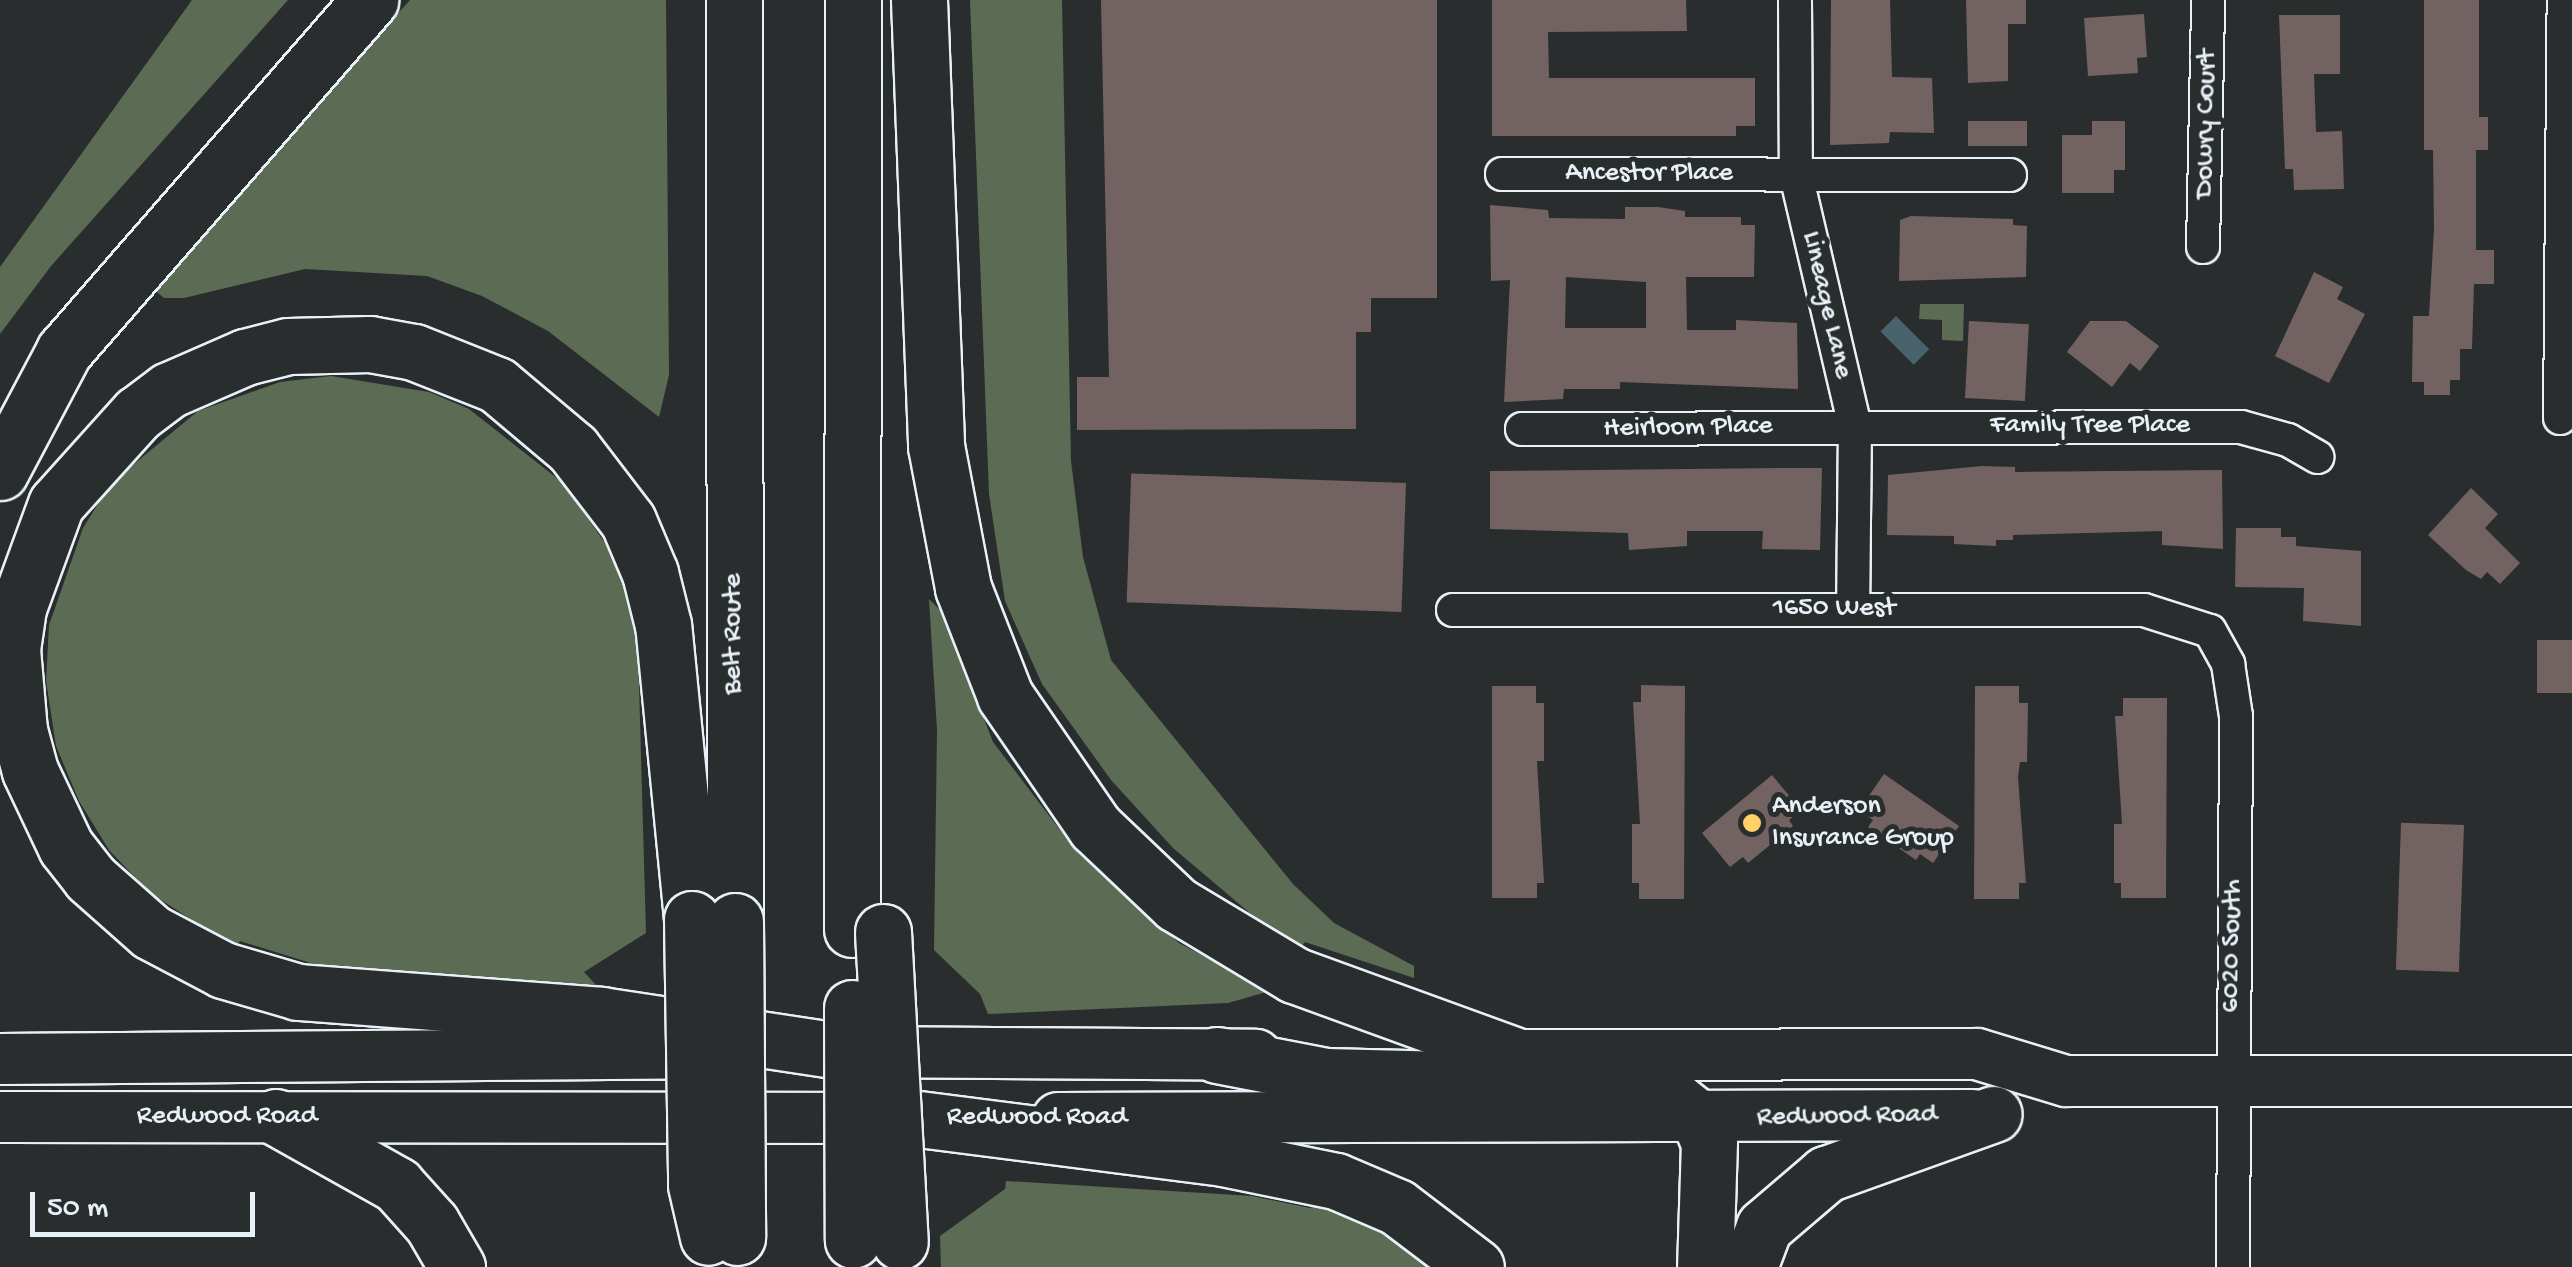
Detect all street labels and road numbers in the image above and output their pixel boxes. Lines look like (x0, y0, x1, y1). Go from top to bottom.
street label: Dowry Court (2189, 49, 2225, 199)
street label: Ancestor Place (1565, 157, 1733, 191)
street label: Lineage Lane (1793, 228, 1859, 382)
street label: Family Tree Place (1990, 409, 2190, 443)
street label: Heirloom Place (1603, 410, 1773, 446)
street label: Belt Route (717, 573, 751, 695)
street label: 1650 West (1773, 592, 1895, 626)
street label: 6020 South (2215, 879, 2251, 1013)
street label: Redwood Road (1756, 1099, 1938, 1135)
street label: Redwood Road (137, 1100, 317, 1134)
street label: Redwood Road (947, 1101, 1127, 1135)

